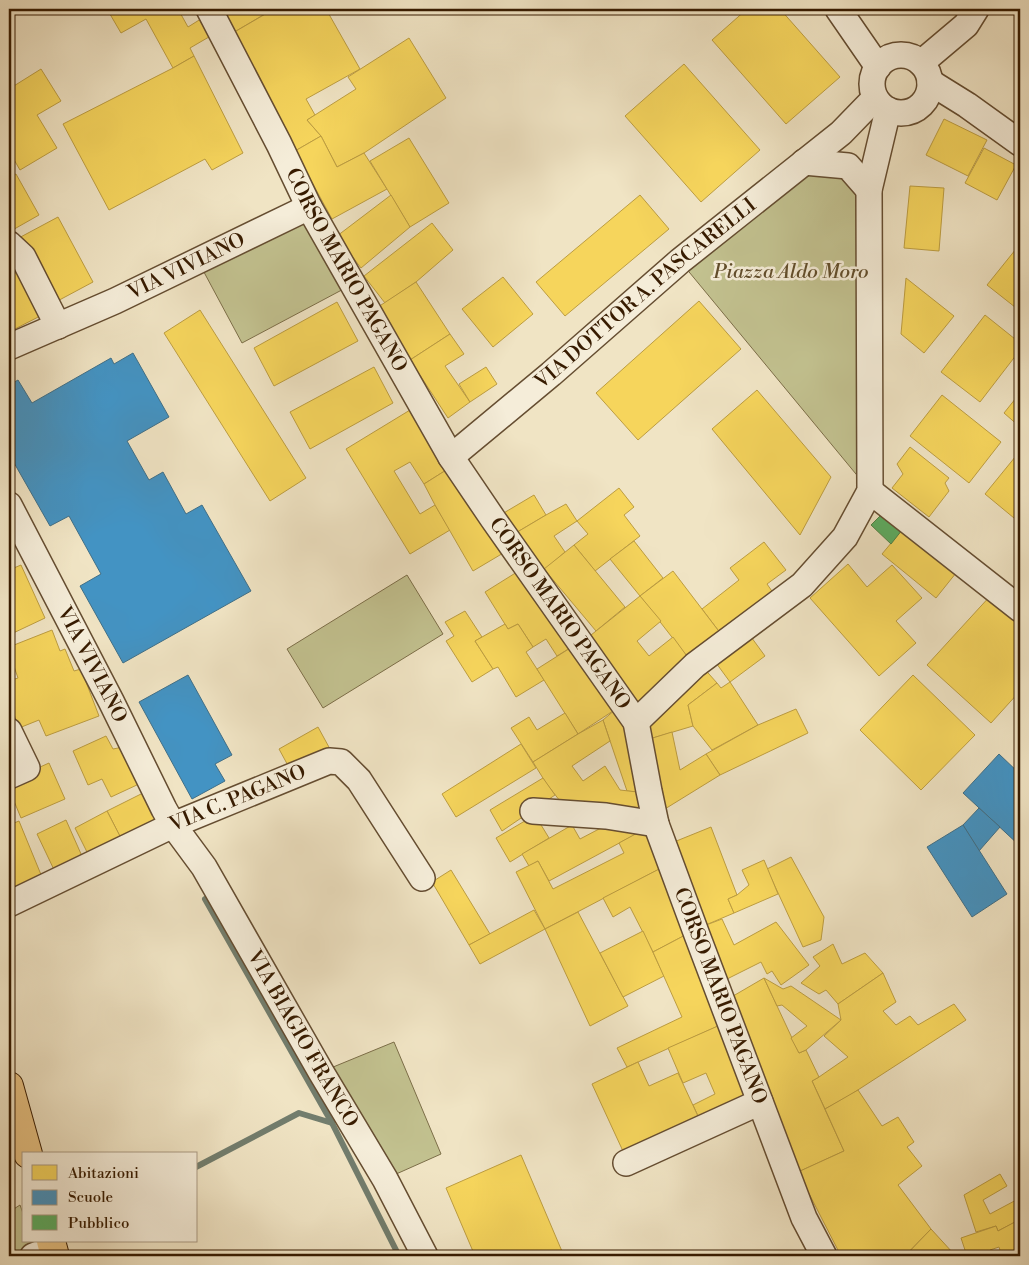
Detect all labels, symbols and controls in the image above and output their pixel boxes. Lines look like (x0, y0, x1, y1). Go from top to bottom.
street label: CORSO MARIO PAGANO (280, 164, 413, 377)
street label: VIA DOTTOR A. PASCARELLI (529, 193, 762, 395)
street label: VIA VIVIANO (123, 227, 249, 306)
park label: Piazza Aldo Moro (713, 260, 868, 285)
street label: CORSO MARIO PAGANO (483, 513, 636, 715)
street label: VIA VIVIANO (51, 601, 132, 727)
street label: VIA C. PAGANO (165, 759, 310, 838)
street label: CORSO MARIO PAGANO (668, 884, 772, 1108)
street label: VIA BIAGIO FRANCO (241, 945, 364, 1132)
legend (22, 1152, 198, 1242)
text: Abitazioni (67, 1164, 139, 1183)
text: Scuole (68, 1188, 113, 1207)
text: Pubblico (68, 1214, 129, 1233)

